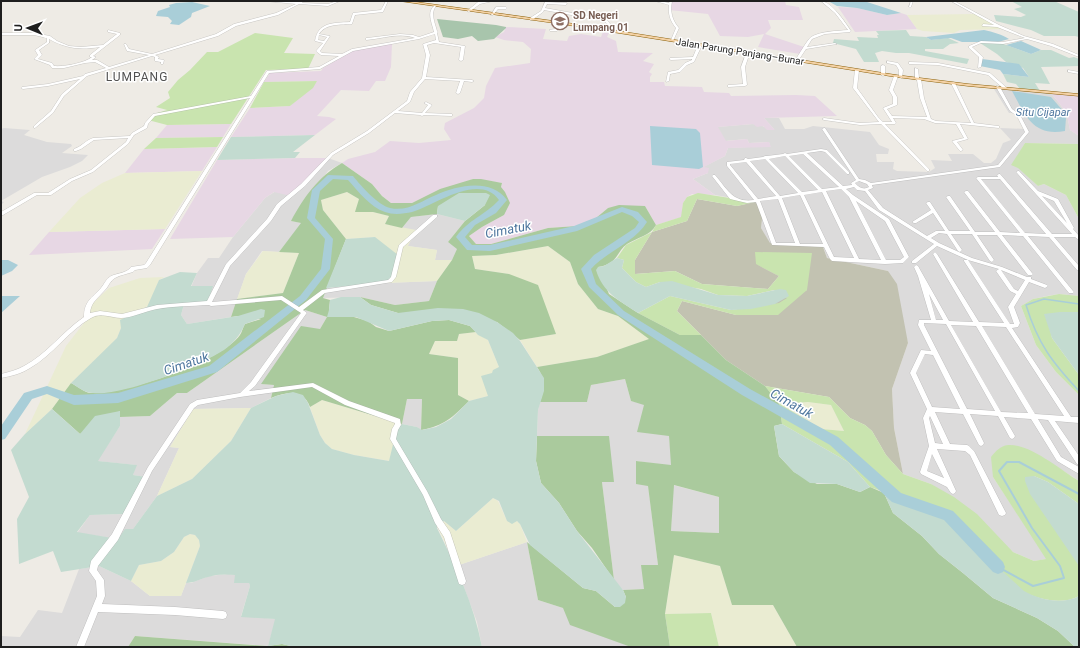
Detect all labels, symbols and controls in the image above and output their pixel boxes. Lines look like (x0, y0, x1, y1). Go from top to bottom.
north arrow (8, 8, 48, 48)
place label: SD Negeri Lumpang 01 (573, 10, 629, 33)
school or university icon: SD Negeri Lumpang 01 (550, 11, 570, 31)
text: U (12, 24, 25, 32)
street label: Jalan Parung Panjang–Bunar (675, 36, 806, 67)
district label: LUMPANG (106, 70, 168, 84)
water label: Situ Cijapar (1016, 106, 1071, 119)
water label: Cimatuk (484, 218, 533, 241)
water label: Cimatuk (162, 349, 211, 378)
water label: Cimatuk (768, 386, 816, 422)

